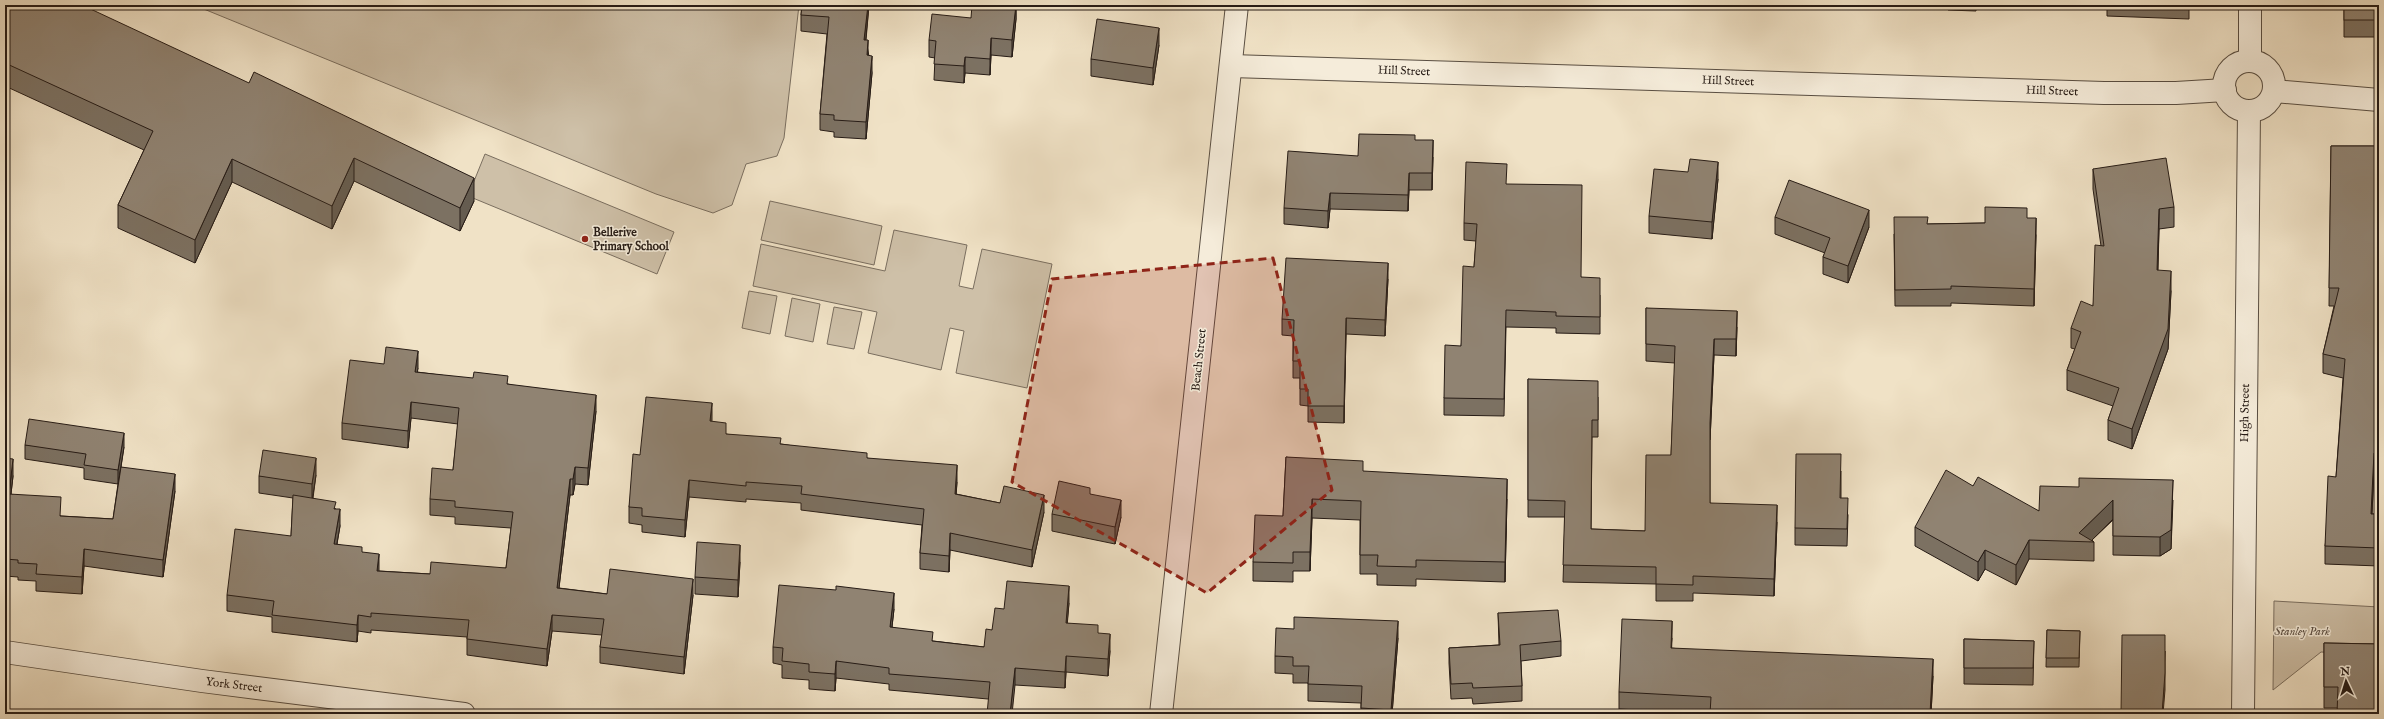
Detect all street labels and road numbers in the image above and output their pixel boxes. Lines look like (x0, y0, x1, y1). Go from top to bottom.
street label: Hill Street (1377, 63, 1431, 79)
street label: Hill Street (1701, 73, 1755, 89)
street label: Hill Street (2025, 83, 2079, 99)
street label: Beach Street (1188, 328, 1210, 392)
street label: High Street (2237, 383, 2253, 443)
street label: York Street (205, 674, 263, 696)

